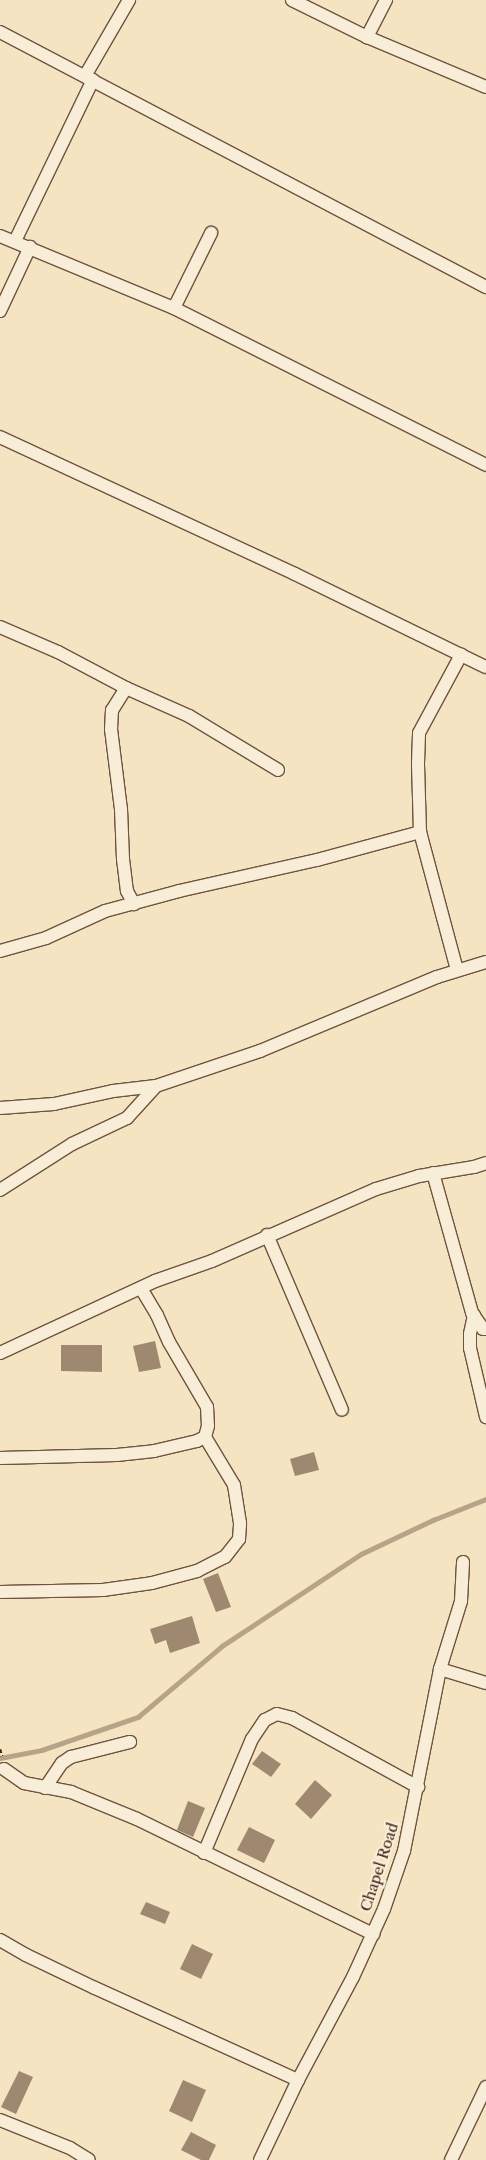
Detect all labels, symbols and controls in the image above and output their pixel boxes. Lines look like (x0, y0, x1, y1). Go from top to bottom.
street label: Chapel Road (356, 1820, 402, 1914)

